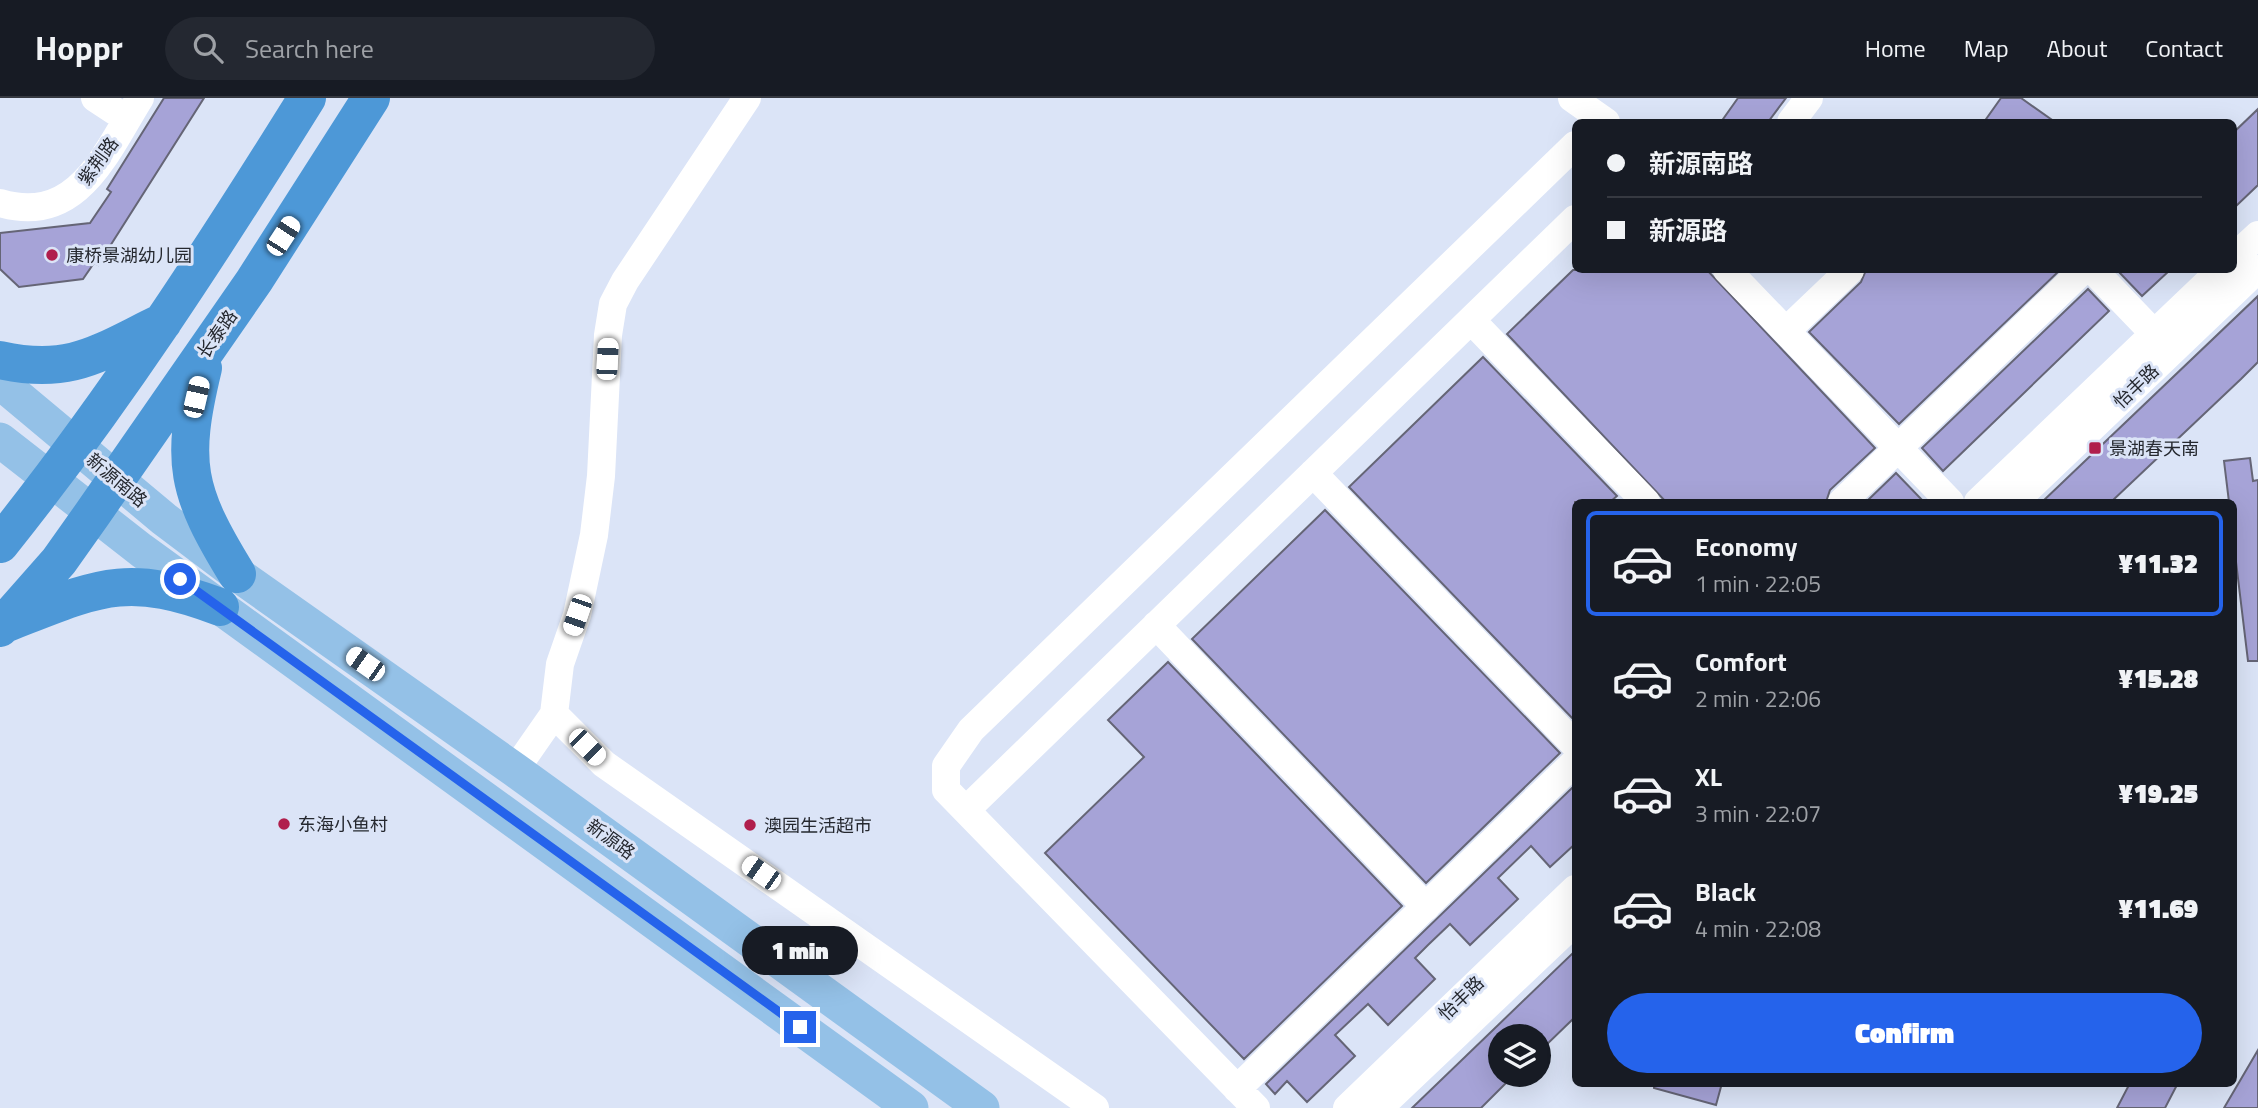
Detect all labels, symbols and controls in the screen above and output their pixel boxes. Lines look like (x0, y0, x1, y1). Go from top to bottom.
search box (165, 17, 655, 80)
text: Hoppr (35, 23, 123, 73)
icon: search (189, 29, 227, 67)
text: Search here (245, 29, 374, 68)
text: Home (1865, 30, 1926, 66)
text: Map (1964, 30, 2009, 66)
text: About (2047, 30, 2107, 66)
text: Contact (2145, 30, 2223, 66)
street label: 紫荆路 (71, 131, 125, 191)
text: 新源南路 (1649, 144, 1753, 183)
text: 新源路 (1649, 211, 1727, 250)
car (263, 213, 304, 259)
place label: 康桥景湖幼儿园 (66, 242, 192, 269)
marker: 康桥景湖幼儿园 (44, 247, 60, 263)
street label: 长泰路 (190, 304, 244, 364)
car (596, 337, 619, 381)
street label: 怡丰路 (2107, 358, 2165, 414)
car (182, 374, 211, 420)
place label: 景湖春天南 (2109, 435, 2199, 462)
marker: 景湖春天南 (2087, 440, 2103, 456)
street label: 新源南路 (81, 447, 153, 513)
text: Economy (1695, 527, 1797, 566)
icon: car (1611, 532, 1674, 595)
text: ¥11.32 (2118, 544, 2198, 583)
route start (164, 563, 196, 595)
text: 1 min · 22:05 (1695, 566, 1821, 601)
car (561, 592, 594, 638)
text: Comfort (1695, 642, 1787, 681)
car (342, 643, 389, 685)
icon: car (1611, 647, 1674, 710)
text: ¥15.28 (2118, 659, 2198, 698)
text: 2 min · 22:06 (1695, 681, 1821, 716)
car (565, 725, 610, 769)
text: XL (1695, 757, 1722, 796)
icon: car (1611, 762, 1674, 825)
text: ¥19.25 (2118, 774, 2198, 813)
text: 3 min · 22:07 (1695, 796, 1821, 831)
place label: 东海小鱼村 (298, 811, 388, 838)
street label: 新源路 (581, 812, 641, 866)
place label: 澳园生活超市 (764, 812, 872, 839)
marker: 东海小鱼村 (276, 816, 292, 832)
marker: 澳园生活超市 (742, 817, 758, 833)
car (738, 852, 785, 894)
text: Black (1695, 872, 1756, 911)
icon: car (1611, 877, 1674, 940)
text: ¥11.69 (2118, 889, 2198, 928)
text: 4 min · 22:08 (1695, 911, 1821, 946)
callout: 1 min (742, 926, 858, 974)
text: 1 min (771, 933, 829, 968)
street label: 怡丰路 (1432, 970, 1490, 1026)
button: Confirm (1607, 993, 2202, 1073)
route end (784, 1011, 816, 1043)
map controls (1488, 1024, 1551, 1087)
button: layers (1488, 1024, 1551, 1087)

